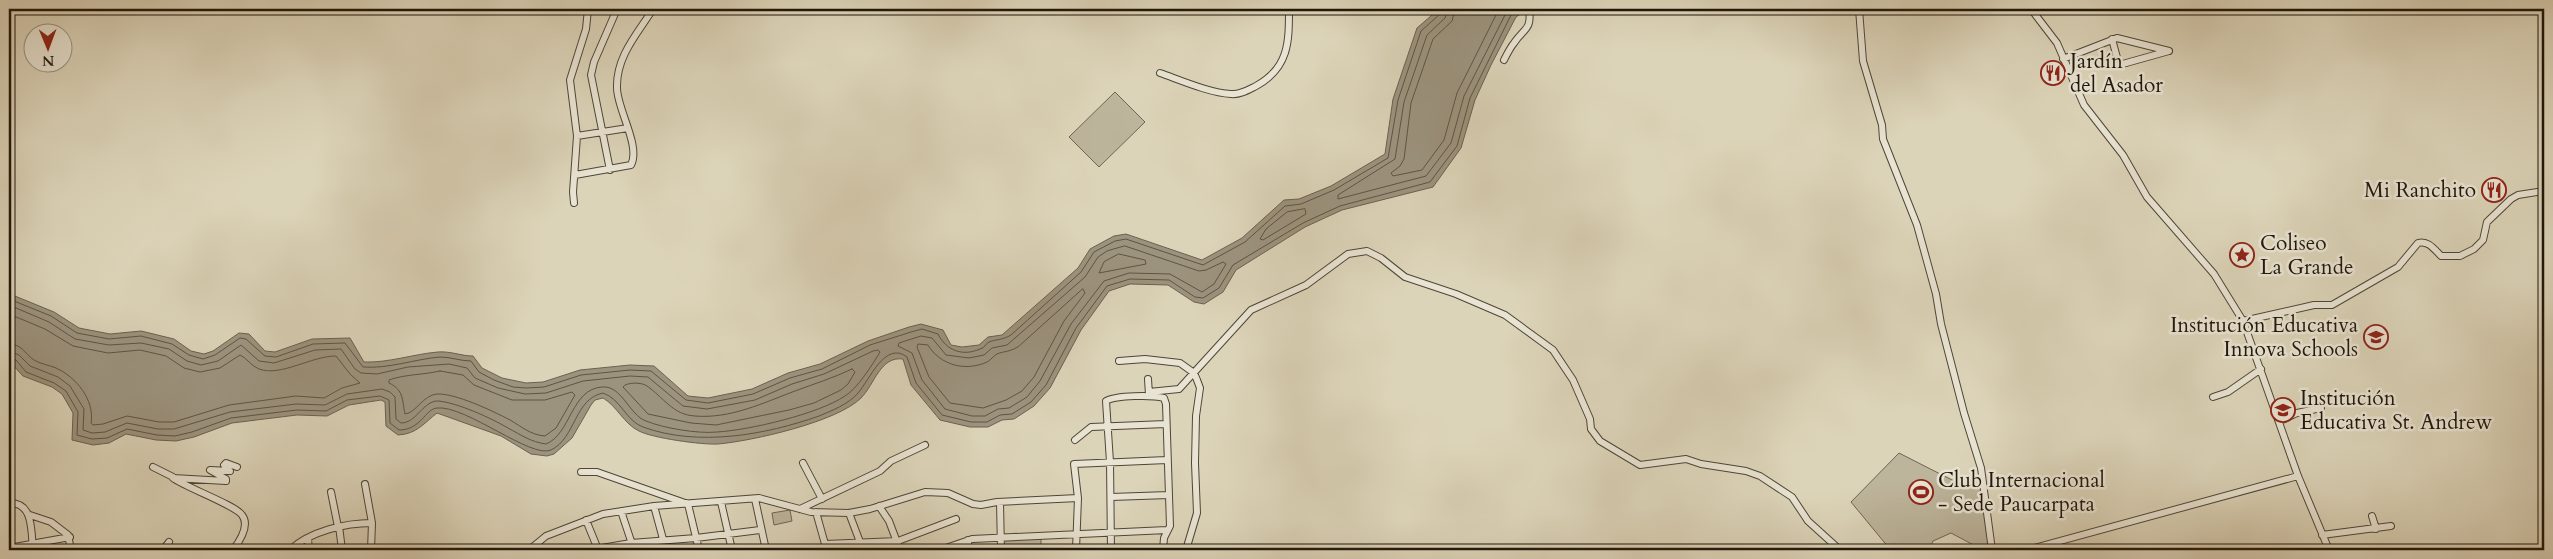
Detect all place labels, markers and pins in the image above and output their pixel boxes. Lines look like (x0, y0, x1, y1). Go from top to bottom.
place label: Jardín del Asador (2067, 47, 2163, 100)
restaurant icon: Jardín del Asador (2040, 60, 2066, 86)
place label: Mi Ranchito (2364, 176, 2476, 205)
restaurant icon: Mi Ranchito (2481, 177, 2507, 203)
place label: Coliseo La Grande (2260, 229, 2353, 282)
place icon: Coliseo La Grande (2229, 242, 2255, 268)
place label: Institución Educativa Innova Schools (2170, 311, 2358, 364)
school or university icon: Institución Educativa Innova Schools (2363, 324, 2389, 350)
place label: Institución Educativa St. Andrew (2300, 384, 2493, 437)
school or university icon: Institución Educativa St. Andrew (2270, 397, 2296, 423)
place label: Club Internacional - Sede Paucarpata (1938, 466, 2105, 519)
sports icon: Club Internacional - Sede Paucarpata (1908, 479, 1934, 505)

